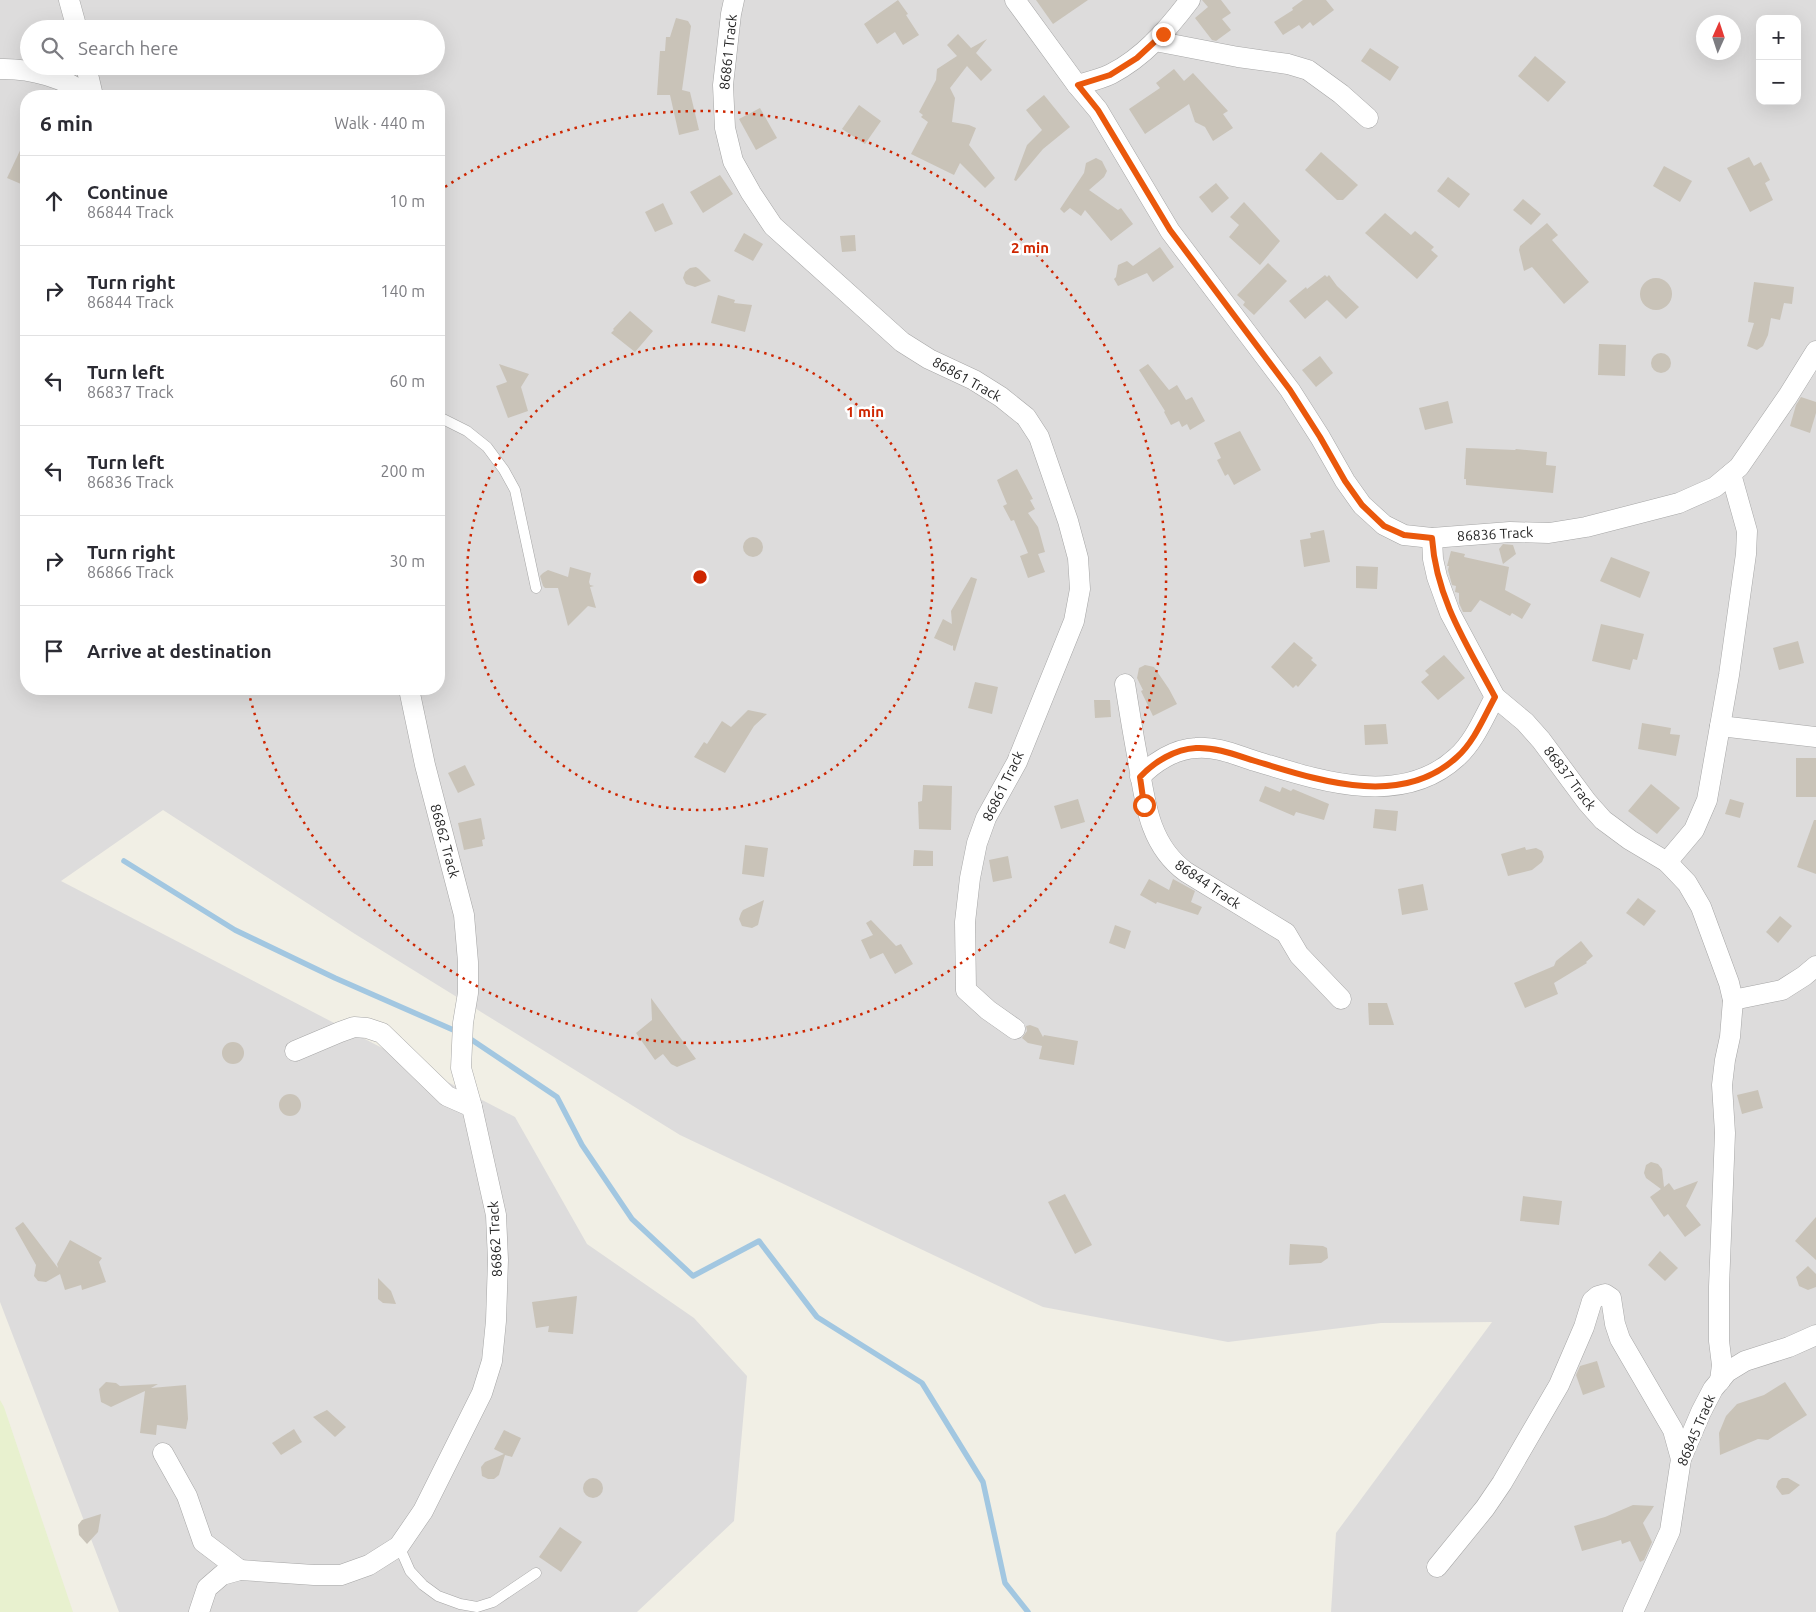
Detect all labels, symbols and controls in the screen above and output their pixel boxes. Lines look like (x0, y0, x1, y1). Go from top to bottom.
street label: 86861 Track (716, 13, 740, 91)
north arrow (1696, 15, 1741, 60)
map controls (1756, 15, 1801, 105)
button: + (1756, 15, 1801, 60)
search box (20, 20, 445, 75)
route end (1152, 23, 1175, 46)
icon: search (38, 34, 66, 62)
text: Search here (78, 37, 178, 59)
button: − (1756, 60, 1801, 105)
text: 6 min (40, 111, 93, 135)
text: Walk · 440 m (334, 114, 425, 132)
text: Continue (87, 181, 168, 203)
icon: ahead (40, 187, 68, 215)
text: 10 m (389, 192, 425, 210)
text: 86844 Track (87, 203, 174, 221)
text: 2 min (1011, 239, 1049, 256)
text: Turn right (87, 271, 175, 293)
icon: right (40, 277, 68, 305)
text: 140 m (380, 282, 425, 300)
text: 86844 Track (87, 293, 174, 311)
street label: 86861 Track (930, 354, 1004, 404)
text: Turn left (87, 361, 165, 383)
icon: left (40, 367, 68, 395)
text: 60 m (389, 372, 425, 390)
text: 86837 Track (87, 383, 174, 401)
text: 1 min (846, 403, 884, 420)
text: Turn left (87, 451, 165, 473)
icon: left (40, 457, 68, 485)
text: 200 m (380, 462, 425, 480)
text: 86836 Track (87, 473, 174, 491)
street label: 86836 Track (1457, 524, 1533, 544)
text: Turn right (87, 541, 175, 563)
icon: right (40, 547, 68, 575)
text: 30 m (389, 552, 425, 570)
text: 86866 Track (87, 563, 174, 581)
centre of rings (691, 568, 709, 586)
icon: arrive (40, 637, 68, 665)
text: Arrive at destination (87, 640, 272, 662)
street label: 86837 Track (1541, 743, 1599, 813)
street label: 86861 Track (979, 748, 1027, 824)
route start (1133, 794, 1156, 817)
street label: 86862 Track (427, 802, 463, 880)
street label: 86844 Track (1172, 856, 1244, 912)
street label: 86862 Track (485, 1201, 505, 1277)
street label: 86845 Track (1674, 1392, 1718, 1468)

